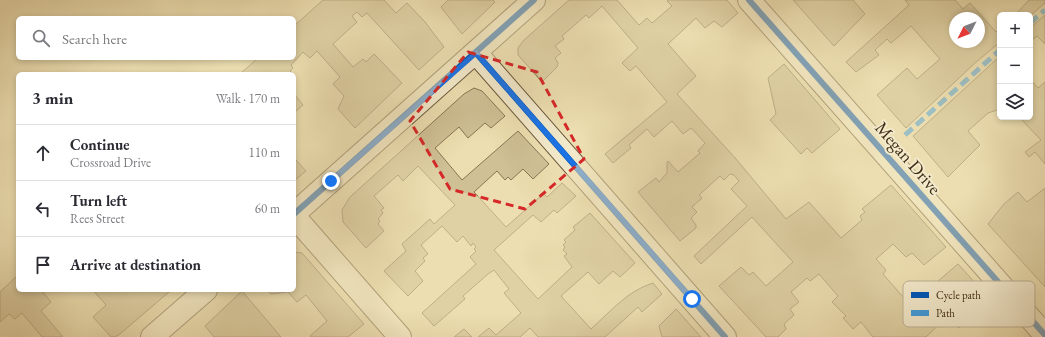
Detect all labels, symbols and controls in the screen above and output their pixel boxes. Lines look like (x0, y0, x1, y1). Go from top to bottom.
north arrow (949, 12, 985, 48)
map controls (997, 12, 1033, 120)
button: + (997, 12, 1033, 48)
search box (16, 16, 296, 60)
icon: search (30, 27, 52, 49)
text: Search here (62, 29, 127, 48)
button: − (997, 48, 1033, 84)
button: layers (997, 84, 1033, 120)
text: 3 min (32, 87, 73, 109)
text: Walk · 170 m (216, 90, 280, 107)
street label: Megan Drive (870, 116, 946, 199)
text: Continue (70, 135, 130, 154)
icon: ahead (32, 142, 54, 164)
text: 110 m (249, 144, 280, 161)
text: Crossroad Drive (70, 154, 151, 171)
route end (322, 172, 340, 190)
text: Turn left (70, 191, 127, 210)
icon: left (32, 198, 54, 220)
text: 60 m (255, 200, 280, 217)
text: Rees Street (70, 210, 125, 227)
icon: arrive (32, 254, 54, 276)
text: Arrive at destination (70, 255, 201, 274)
legend (903, 281, 1035, 327)
text: Cycle path (936, 288, 981, 302)
route start (683, 290, 701, 308)
text: Path (936, 306, 955, 320)

